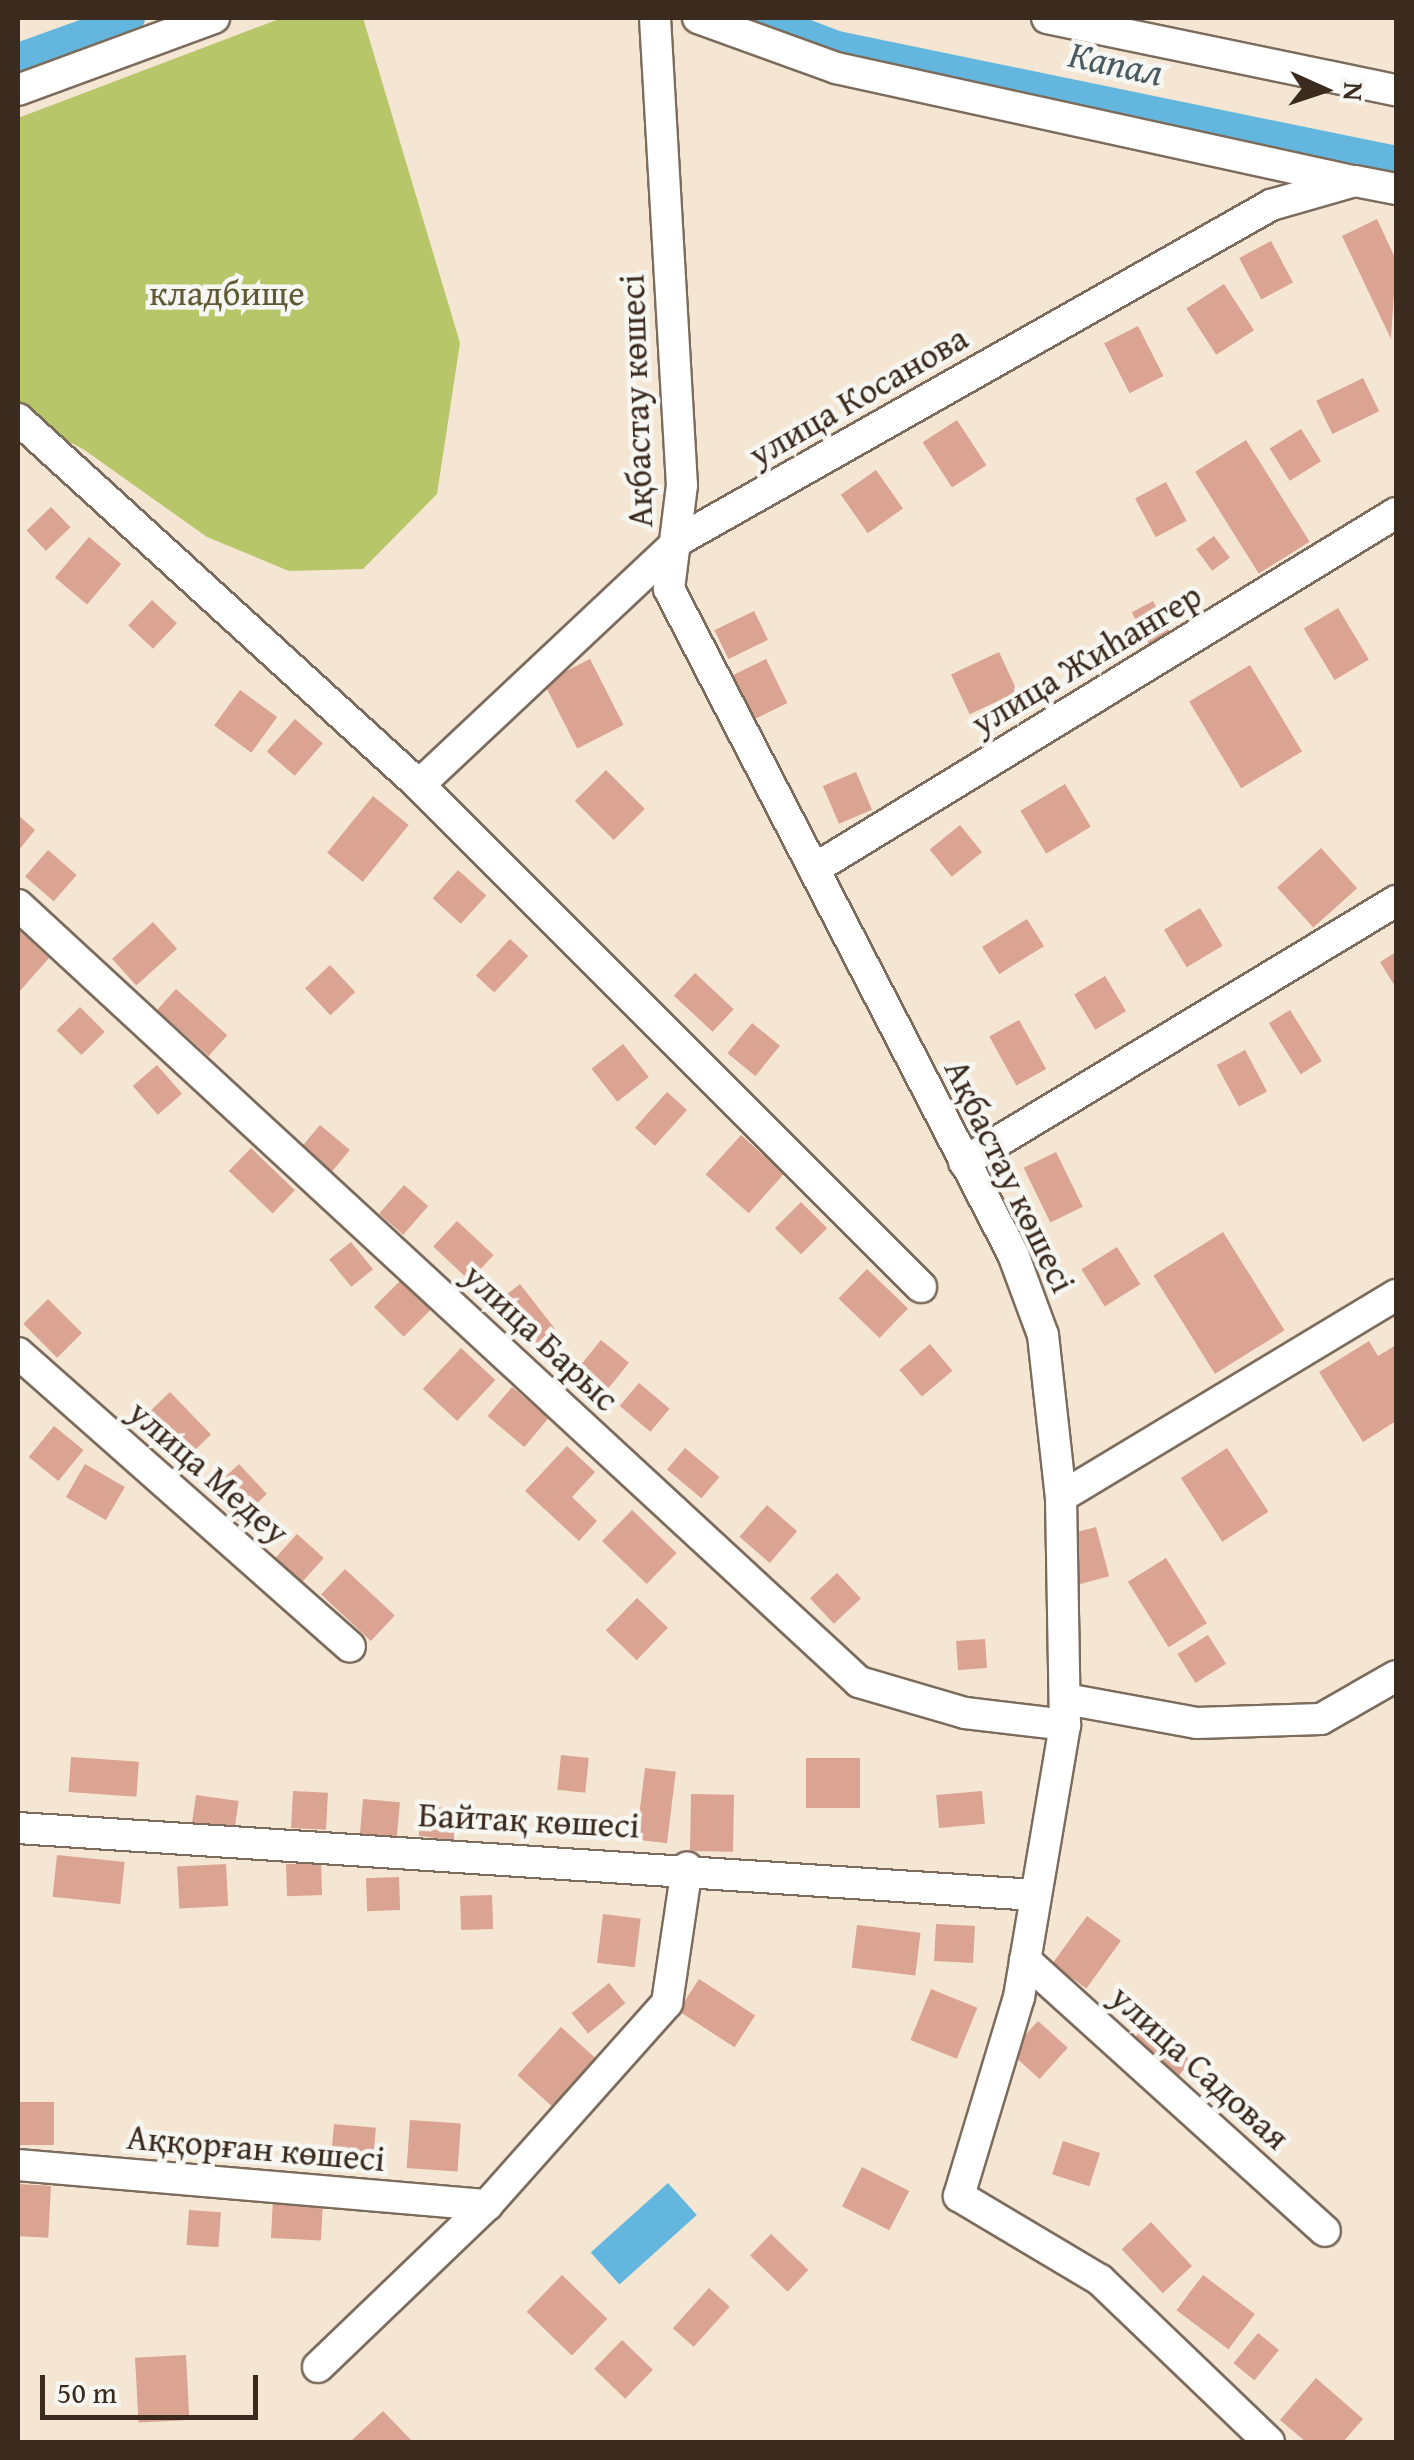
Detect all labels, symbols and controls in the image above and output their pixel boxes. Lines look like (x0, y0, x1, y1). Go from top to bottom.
water label: Капал (1065, 31, 1167, 95)
north arrow (1274, 40, 1374, 140)
text: N (1333, 81, 1375, 102)
park label: кладбище (149, 272, 305, 314)
street label: Ақбастау көшесі (611, 274, 661, 528)
street label: улица Косанова (741, 316, 975, 476)
street label: улица Жиhангер (963, 574, 1209, 744)
street label: Ақбастау көшесі (936, 1053, 1084, 1299)
street label: улица Барыс (454, 1254, 628, 1420)
street label: улица Медеу (120, 1391, 298, 1553)
street label: Байтақ көшесі (417, 1793, 641, 1847)
street label: улица Садовая (1102, 1976, 1298, 2158)
street label: Аққорған көшесі (125, 2116, 387, 2180)
scale bar (45, 2355, 262, 2417)
text: 50 m (57, 2370, 117, 2414)

